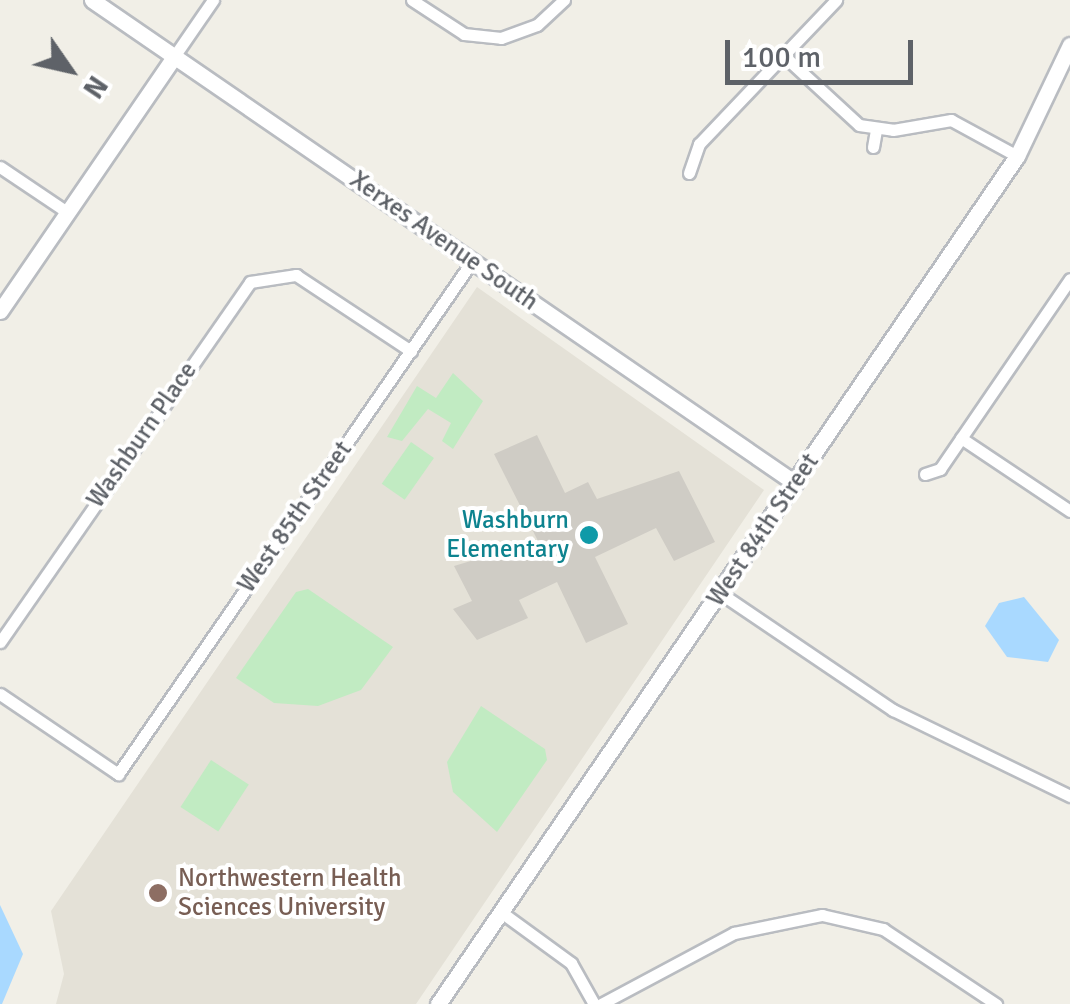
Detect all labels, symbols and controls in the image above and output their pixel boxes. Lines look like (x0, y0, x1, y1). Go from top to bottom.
north arrow (20, 20, 120, 120)
scale bar (730, 20, 918, 82)
text: 100 m (742, 39, 821, 76)
text: N (75, 69, 114, 104)
street label: Xerxes Avenue South (344, 165, 544, 317)
street label: Washburn Place (81, 356, 203, 514)
street label: West 85th Street (232, 436, 358, 598)
street label: West 84th Street (701, 448, 825, 612)
place label: Washburn Elementary (446, 506, 569, 565)
marker: Washburn Elementary (578, 524, 600, 546)
place label: Northwestern Health Sciences University (178, 864, 402, 923)
marker: Northwestern Health Sciences University (147, 882, 169, 904)

